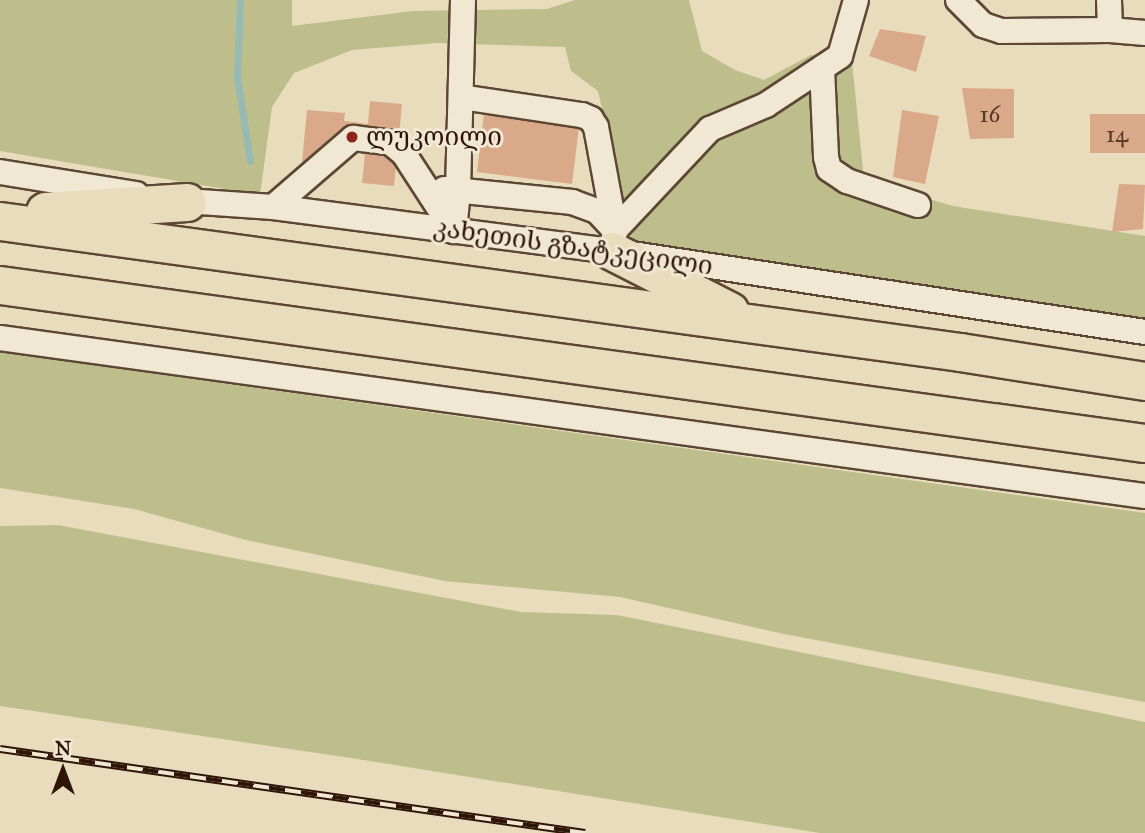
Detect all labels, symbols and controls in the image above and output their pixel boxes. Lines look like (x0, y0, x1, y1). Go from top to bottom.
house number: 16 (980, 100, 1000, 128)
house number: 14 (1106, 120, 1128, 148)
place label: ლუკოილი (366, 121, 502, 153)
marker: ლუკოილი (344, 129, 360, 145)
street label: კახეთის გზატკეცილი (431, 212, 715, 282)
north arrow (28, 735, 98, 805)
text: N (55, 737, 71, 760)

